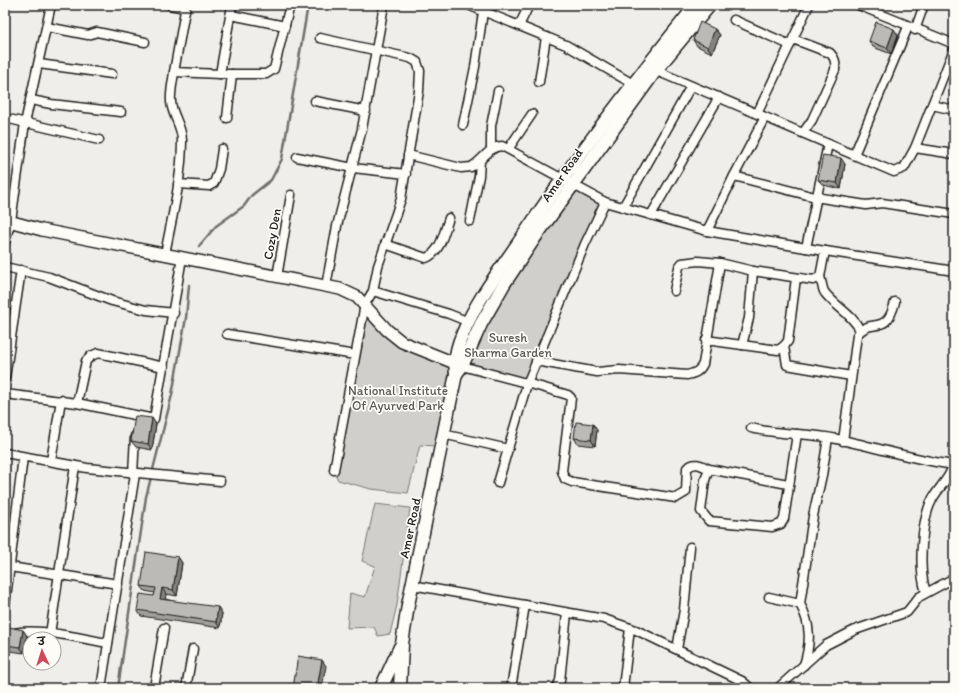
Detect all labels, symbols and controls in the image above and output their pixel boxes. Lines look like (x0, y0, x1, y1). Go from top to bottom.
street label: Amer Road (538, 145, 586, 205)
street label: Cozy Den (260, 207, 284, 261)
park label: Suresh Sharma Garden (464, 330, 552, 360)
park label: National Institute Of Ayurved Park (348, 383, 448, 413)
street label: Amer Road (396, 496, 424, 560)
north arrow (22, 631, 62, 671)
text: उ (36, 635, 47, 648)

